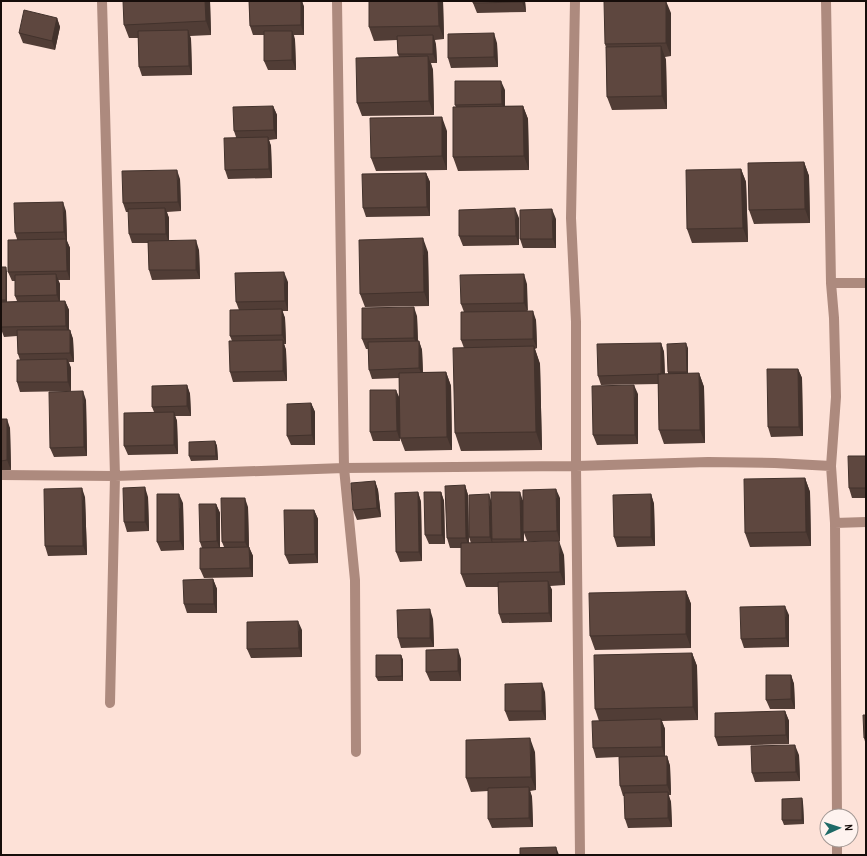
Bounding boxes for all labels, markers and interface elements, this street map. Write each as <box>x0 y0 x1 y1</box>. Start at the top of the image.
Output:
north arrow <box>819 808 859 848</box>
text: N <box>842 824 856 831</box>

